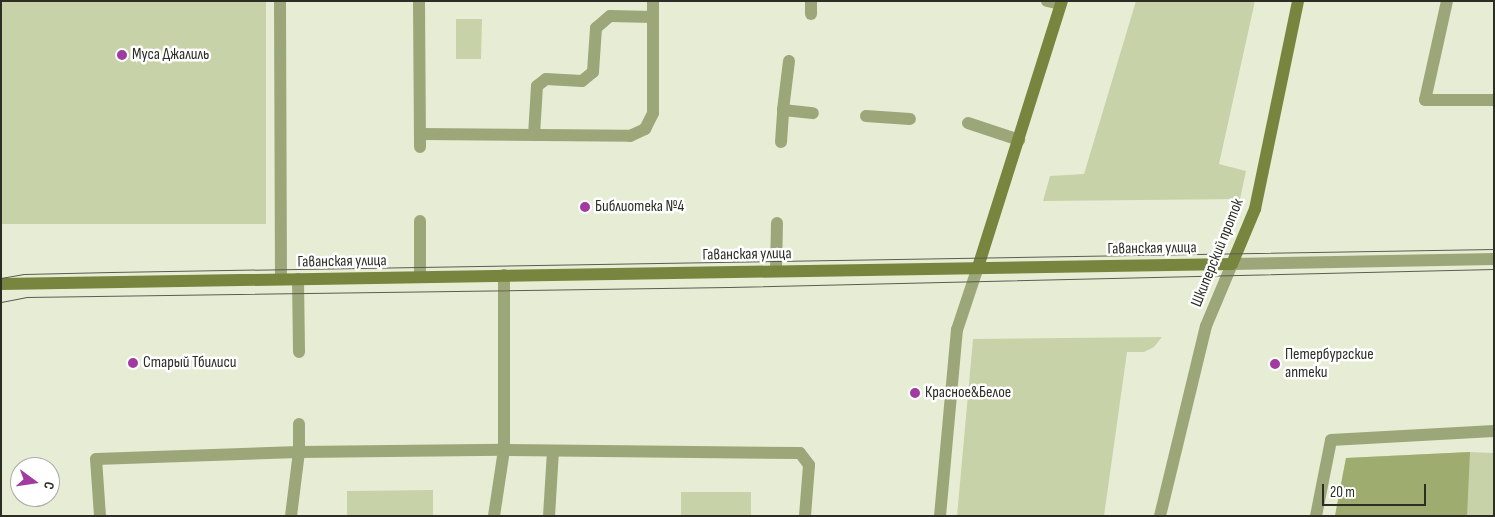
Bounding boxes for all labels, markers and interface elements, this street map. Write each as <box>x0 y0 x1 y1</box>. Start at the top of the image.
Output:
place label: Муса Джалиль <box>132 45 209 65</box>
marker: Муса Джалиль <box>116 49 128 61</box>
street label: Шкиперский проток <box>1188 196 1248 310</box>
place label: Библиотека №4 <box>595 197 684 217</box>
marker: Библиотека №4 <box>579 201 591 213</box>
street label: Гаванская улица <box>1107 239 1197 259</box>
street label: Гаванская улица <box>702 245 792 265</box>
street label: Гаванская улица <box>297 252 387 272</box>
place label: Петербургские аптеки <box>1285 345 1374 383</box>
place label: Старый Тбилиси <box>143 353 237 373</box>
marker: Старый Тбилиси <box>127 357 139 369</box>
marker: Петербургские аптеки <box>1269 358 1281 370</box>
place label: Красное&Белое <box>925 383 1011 403</box>
marker: Красное&Белое <box>909 387 921 399</box>
north arrow <box>10 457 60 507</box>
scale bar <box>1325 474 1429 506</box>
text: С <box>40 480 58 491</box>
text: 20 m <box>1330 483 1355 502</box>

